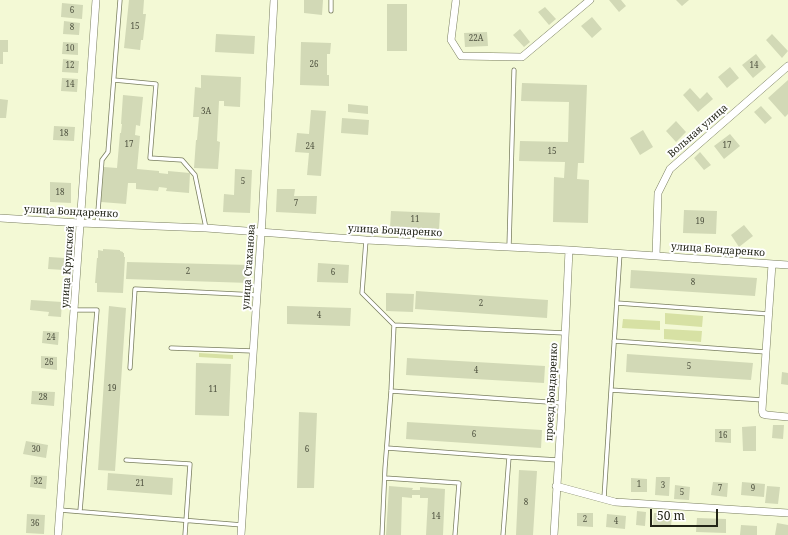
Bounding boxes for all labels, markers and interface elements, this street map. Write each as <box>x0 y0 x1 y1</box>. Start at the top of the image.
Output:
house number: 6 <box>70 6 74 16</box>
house number: 15 <box>131 22 139 32</box>
house number: 8 <box>70 23 74 33</box>
house number: 22А <box>469 34 483 44</box>
house number: 10 <box>66 44 74 54</box>
house number: 26 <box>310 60 318 70</box>
house number: 12 <box>66 61 74 71</box>
house number: 14 <box>750 61 758 71</box>
house number: 14 <box>66 80 74 90</box>
street label: Вольная улица <box>666 102 730 160</box>
house number: 3А <box>201 107 211 117</box>
house number: 18 <box>60 129 68 139</box>
house number: 17 <box>125 140 133 150</box>
house number: 17 <box>723 141 731 151</box>
house number: 24 <box>306 142 314 152</box>
house number: 15 <box>548 147 556 157</box>
house number: 5 <box>241 177 245 187</box>
house number: 18 <box>56 188 64 198</box>
house number: 7 <box>294 199 298 209</box>
street label: улица Бондаренко <box>24 204 118 220</box>
house number: 11 <box>411 215 419 225</box>
house number: 19 <box>696 217 704 227</box>
street label: улица Бондаренко <box>348 223 442 239</box>
street label: улица Стаханова <box>240 224 258 310</box>
street label: улица Крупской <box>59 225 77 309</box>
street label: улица Бондаренко <box>671 241 765 259</box>
house number: 2 <box>186 267 190 277</box>
house number: 6 <box>331 268 335 278</box>
house number: 8 <box>691 278 695 288</box>
house number: 2 <box>479 299 483 309</box>
house number: 4 <box>317 311 321 321</box>
house number: 24 <box>47 333 55 343</box>
street label: проезд Бондаренко <box>543 343 561 441</box>
house number: 26 <box>45 358 53 368</box>
house number: 5 <box>687 362 691 372</box>
house number: 4 <box>474 366 478 376</box>
house number: 19 <box>108 384 116 394</box>
house number: 11 <box>209 385 217 395</box>
house number: 28 <box>39 393 47 403</box>
house number: 6 <box>472 430 476 440</box>
house number: 16 <box>719 431 727 441</box>
house number: 30 <box>32 445 40 455</box>
house number: 6 <box>305 445 309 455</box>
house number: 32 <box>34 477 42 487</box>
house number: 21 <box>136 479 144 489</box>
house number: 1 <box>637 480 641 490</box>
house number: 3 <box>661 481 665 491</box>
house number: 7 <box>718 484 722 494</box>
house number: 9 <box>751 484 755 494</box>
house number: 5 <box>680 488 684 498</box>
house number: 8 <box>524 498 528 508</box>
scale bar <box>652 501 720 527</box>
text: 50 m <box>657 507 685 524</box>
house number: 14 <box>432 512 440 522</box>
house number: 2 <box>583 515 587 525</box>
house number: 4 <box>614 517 618 527</box>
house number: 36 <box>31 519 39 529</box>

